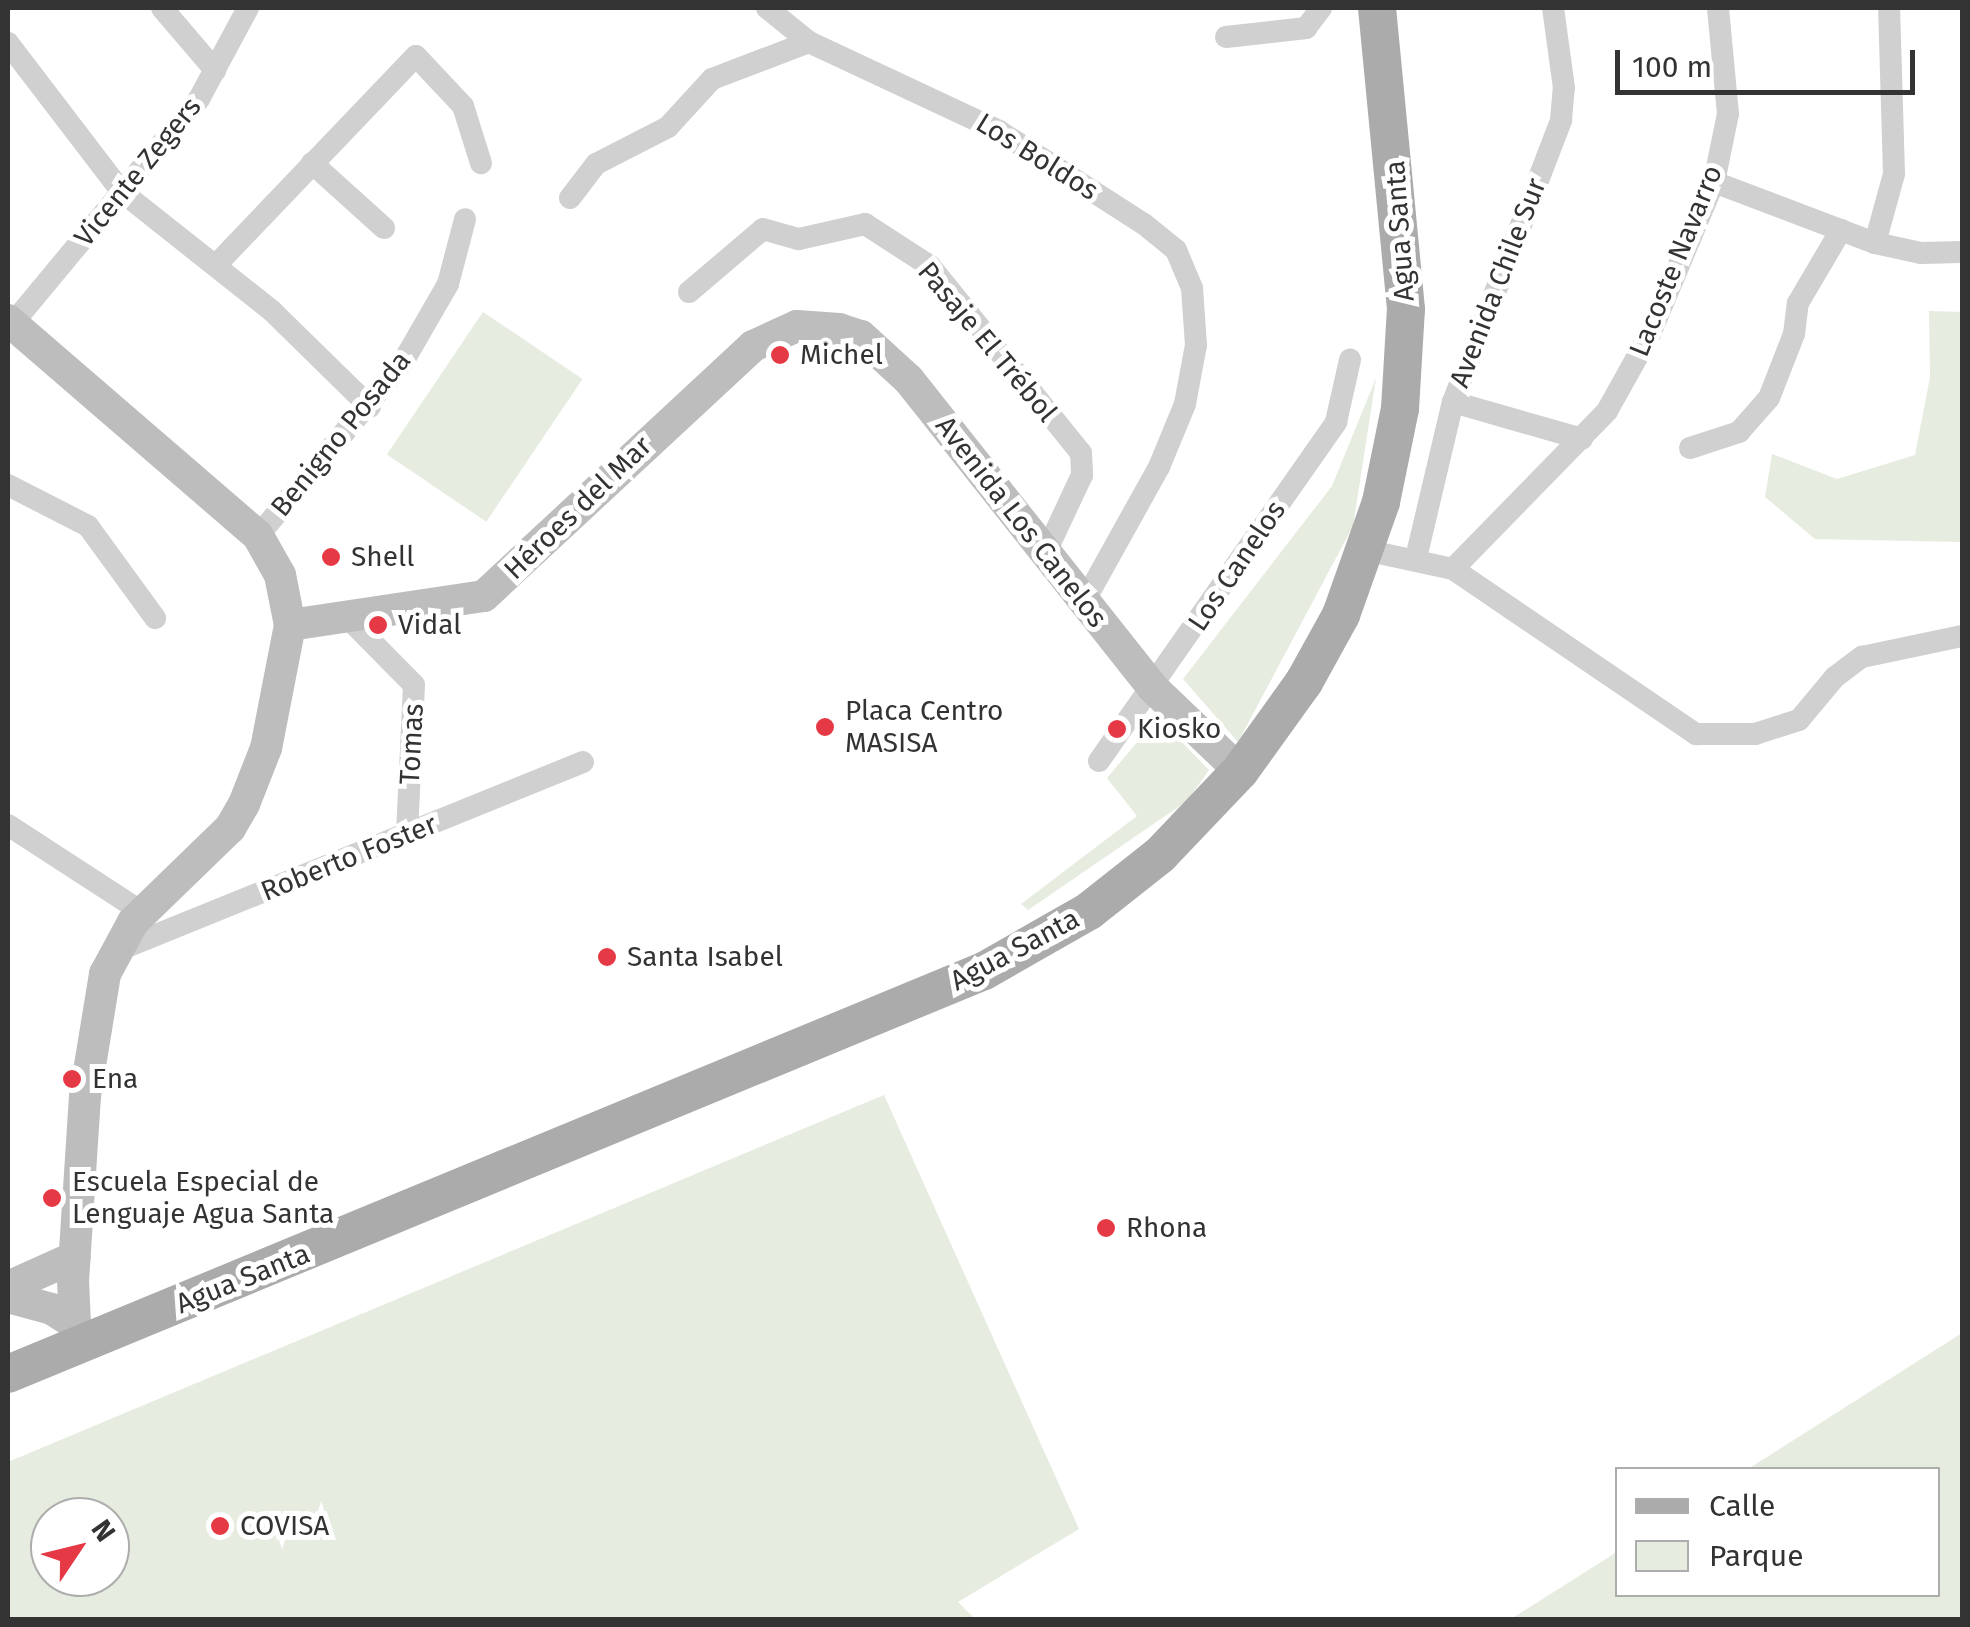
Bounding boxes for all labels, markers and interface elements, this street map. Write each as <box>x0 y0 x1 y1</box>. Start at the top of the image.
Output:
scale bar <box>1620 30 1920 92</box>
text: 100 m <box>1632 49 1712 85</box>
street label: Vicente Zegers <box>68 91 208 253</box>
street label: Los Boldos <box>970 106 1104 208</box>
street label: Agua Santa <box>1378 159 1422 303</box>
street label: Lacoste Navarro <box>1622 161 1730 361</box>
street label: Avenida Chile Sur <box>1443 174 1553 392</box>
street label: Pasaje El Trébol <box>910 255 1064 429</box>
place label: Michel <box>800 338 883 372</box>
marker: Michel <box>769 344 791 366</box>
street label: Benigno Posada <box>264 345 418 523</box>
street label: Avenida Los Canelos <box>928 410 1114 634</box>
street label: Héroes del Mar <box>497 429 659 587</box>
street label: Los Canelos <box>1181 494 1293 638</box>
place label: Shell <box>351 540 414 574</box>
marker: Shell <box>320 546 342 568</box>
place label: Vidal <box>398 608 461 642</box>
marker: Vidal <box>367 614 389 636</box>
place label: Placa Centro MASISA <box>845 694 1003 760</box>
street label: Tomas <box>393 703 431 785</box>
place label: Kiosko <box>1137 712 1221 746</box>
marker: Placa Centro MASISA <box>814 716 836 738</box>
marker: Kiosko <box>1106 718 1128 740</box>
street label: Roberto Foster <box>256 807 442 909</box>
street label: Agua Santa <box>945 902 1085 998</box>
place label: Santa Isabel <box>627 940 783 974</box>
marker: Santa Isabel <box>596 946 618 968</box>
place label: Ena <box>92 1062 138 1096</box>
marker: Ena <box>61 1068 83 1090</box>
place label: Escuela Especial de Lenguaje Agua Santa <box>72 1165 334 1231</box>
marker: Escuela Especial de Lenguaje Agua Santa <box>41 1187 63 1209</box>
place label: Rhona <box>1126 1211 1207 1245</box>
marker: Rhona <box>1095 1217 1117 1239</box>
street label: Agua Santa <box>171 1237 315 1321</box>
legend <box>1615 1467 1940 1597</box>
text: Calle <box>1709 1488 1775 1524</box>
north arrow <box>30 1497 130 1597</box>
place label: COVISA <box>240 1509 329 1543</box>
text: N <box>84 1514 122 1548</box>
marker: COVISA <box>209 1515 231 1537</box>
text: Parque <box>1709 1538 1804 1574</box>

